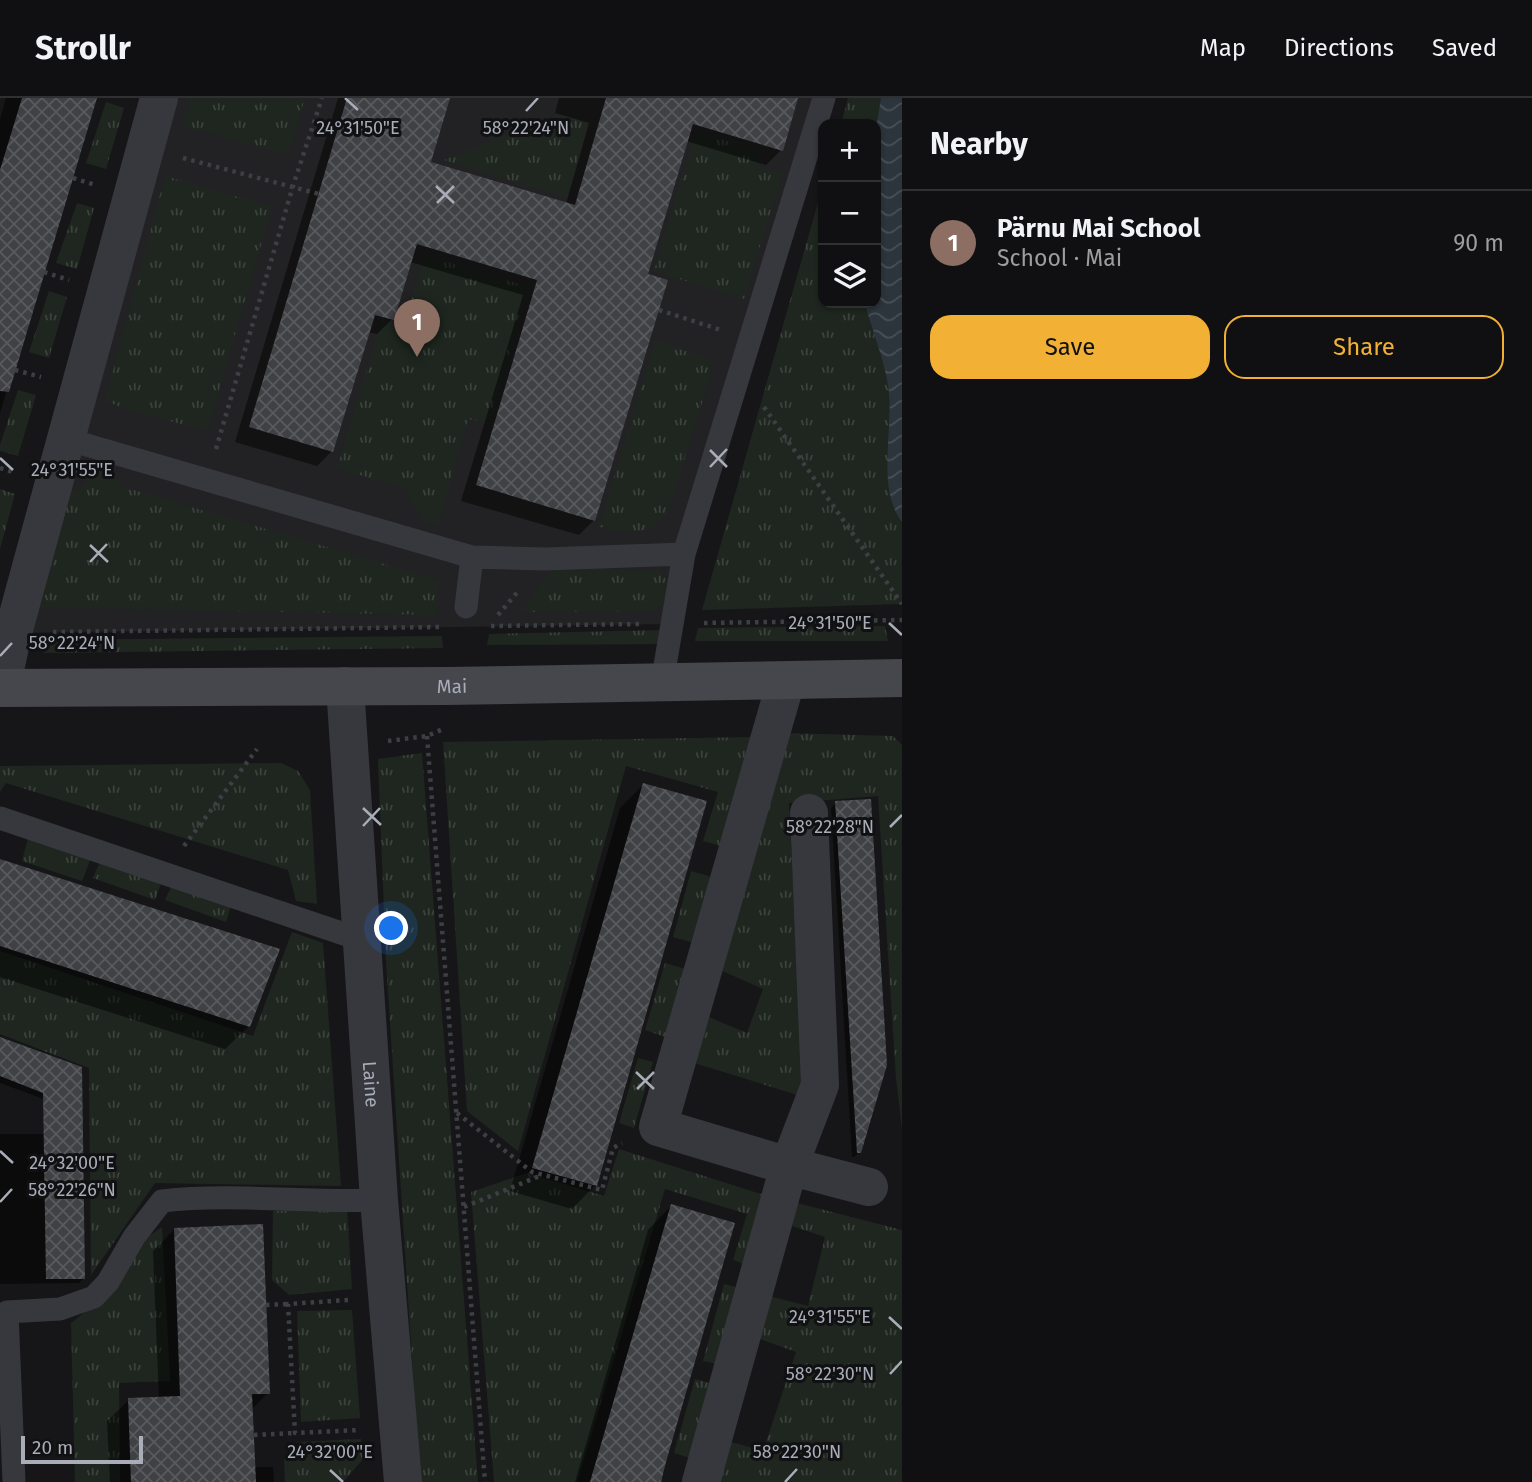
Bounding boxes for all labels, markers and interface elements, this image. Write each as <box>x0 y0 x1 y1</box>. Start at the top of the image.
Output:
text: Strollr <box>35 28 131 68</box>
text: Map <box>1200 34 1246 62</box>
text: Directions <box>1284 34 1394 62</box>
text: Saved <box>1432 34 1497 62</box>
text: 24°31'50"E <box>316 117 400 139</box>
text: 58°22'24"N <box>483 117 569 139</box>
map controls <box>818 119 881 308</box>
button: + <box>818 119 881 182</box>
text: Nearby <box>930 126 1028 162</box>
button: − <box>818 182 881 245</box>
text: Pärnu Mai School <box>997 213 1201 244</box>
text: 1 <box>948 229 958 257</box>
text: 90 m <box>1453 229 1504 257</box>
text: School · Mai <box>997 244 1122 272</box>
button: layers <box>818 245 881 308</box>
pin: 1 <box>394 299 440 357</box>
button: Save <box>930 315 1210 379</box>
button: Share <box>1224 315 1504 379</box>
text: 24°31'55"E <box>31 459 113 481</box>
text: 24°31'50"E <box>788 612 872 634</box>
text: 58°22'24"N <box>29 632 115 654</box>
street label: Mai <box>437 675 467 698</box>
text: 58°22'28"N <box>786 816 874 838</box>
your location <box>374 911 408 945</box>
street label: Laine <box>358 1060 384 1108</box>
text: 24°32'00"E <box>29 1152 115 1174</box>
text: 58°22'26"N <box>28 1179 116 1201</box>
text: 24°31'55"E <box>789 1306 871 1328</box>
text: 58°22'30"N <box>786 1363 874 1385</box>
scale bar <box>21 1433 144 1465</box>
text: 20 m <box>32 1436 73 1459</box>
text: 24°32'00"E <box>287 1441 373 1463</box>
text: 58°22'30"N <box>753 1441 841 1463</box>

